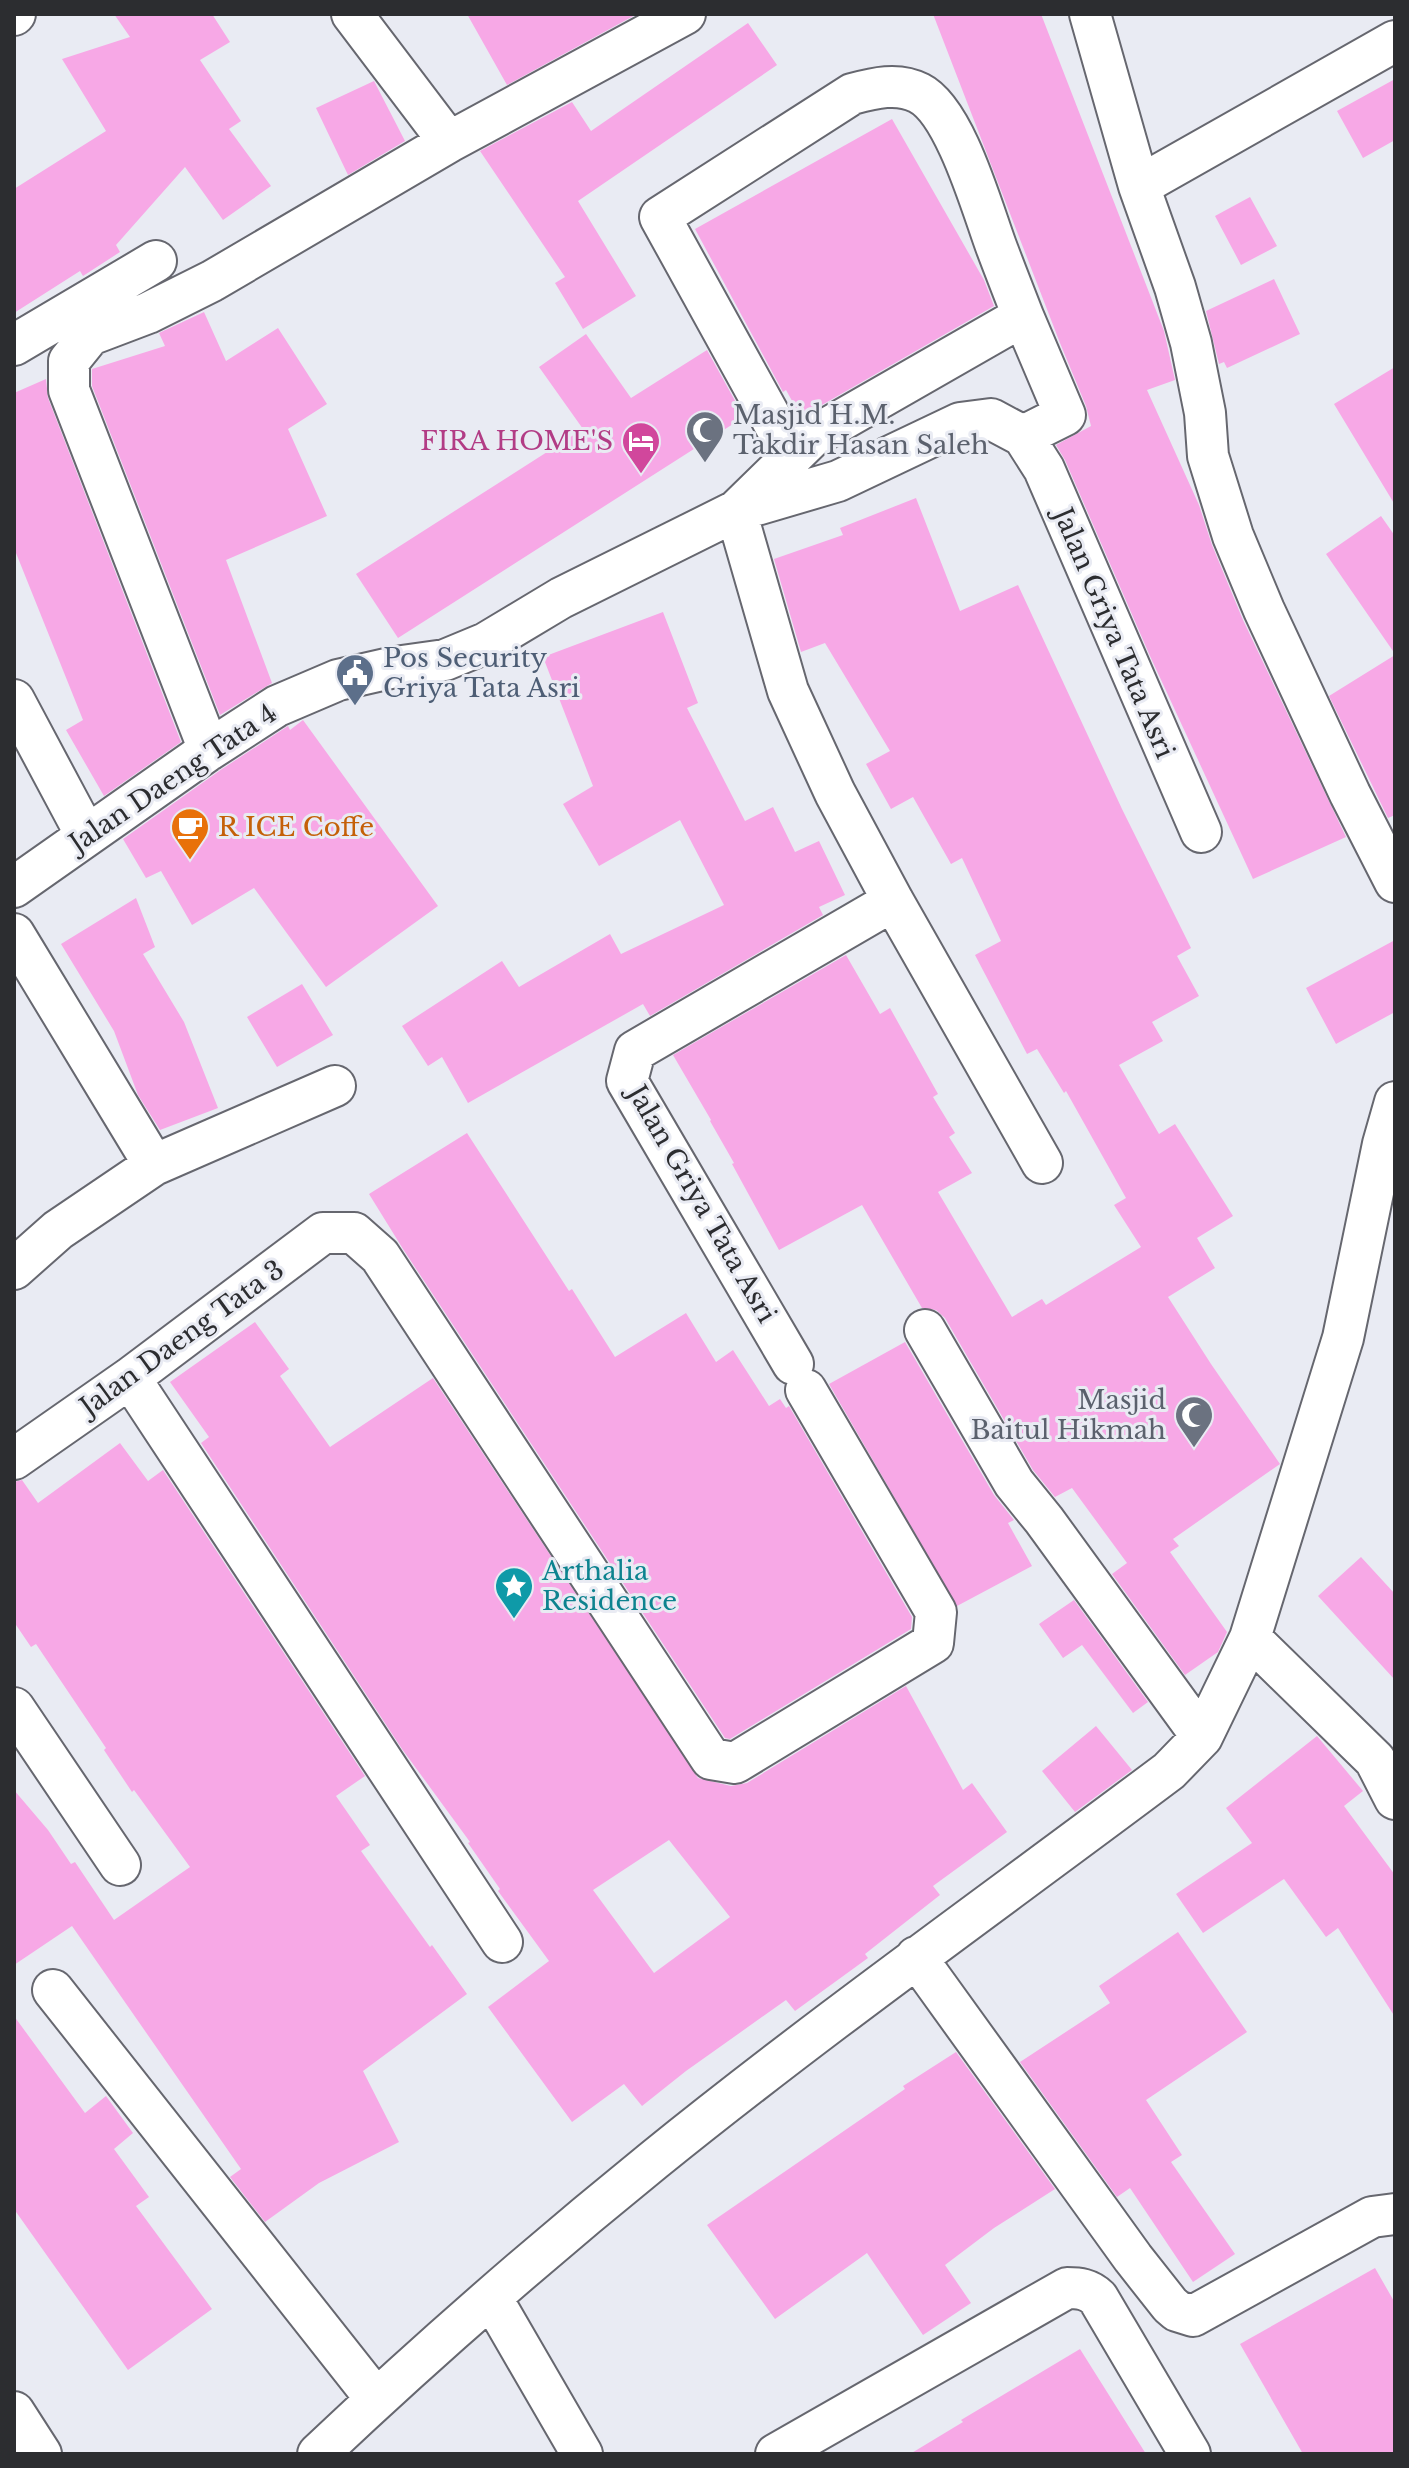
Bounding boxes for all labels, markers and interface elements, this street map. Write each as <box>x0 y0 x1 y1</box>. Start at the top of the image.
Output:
place label: Masjid H.M. Takdir Hasan Saleh <box>733 399 989 461</box>
mosque icon: Masjid H.M. Takdir Hasan Saleh <box>684 409 726 464</box>
hotel icon: FIRA HOME'S <box>620 420 662 475</box>
place label: FIRA HOME'S <box>420 425 613 457</box>
street label: Jalan Griya Tata Asri <box>1046 500 1181 763</box>
place label: Pos Security Griya Tata Asri <box>383 642 580 704</box>
public building icon: Pos Security Griya Tata Asri <box>334 652 376 707</box>
street label: Jalan Daeng Tata 4 <box>61 697 283 861</box>
cafe icon: R ICE Coffe <box>169 806 211 861</box>
place label: R ICE Coffe <box>218 811 374 843</box>
street label: Jalan Griya Tata Asri <box>619 1077 783 1329</box>
street label: Jalan Daeng Tata 3 <box>71 1253 290 1424</box>
place label: Masjid Baitul Hikmah <box>971 1384 1166 1446</box>
mosque icon: Masjid Baitul Hikmah <box>1173 1394 1215 1449</box>
place label: Arthalia Residence <box>541 1555 677 1617</box>
place icon: Arthalia Residence <box>493 1565 535 1620</box>

